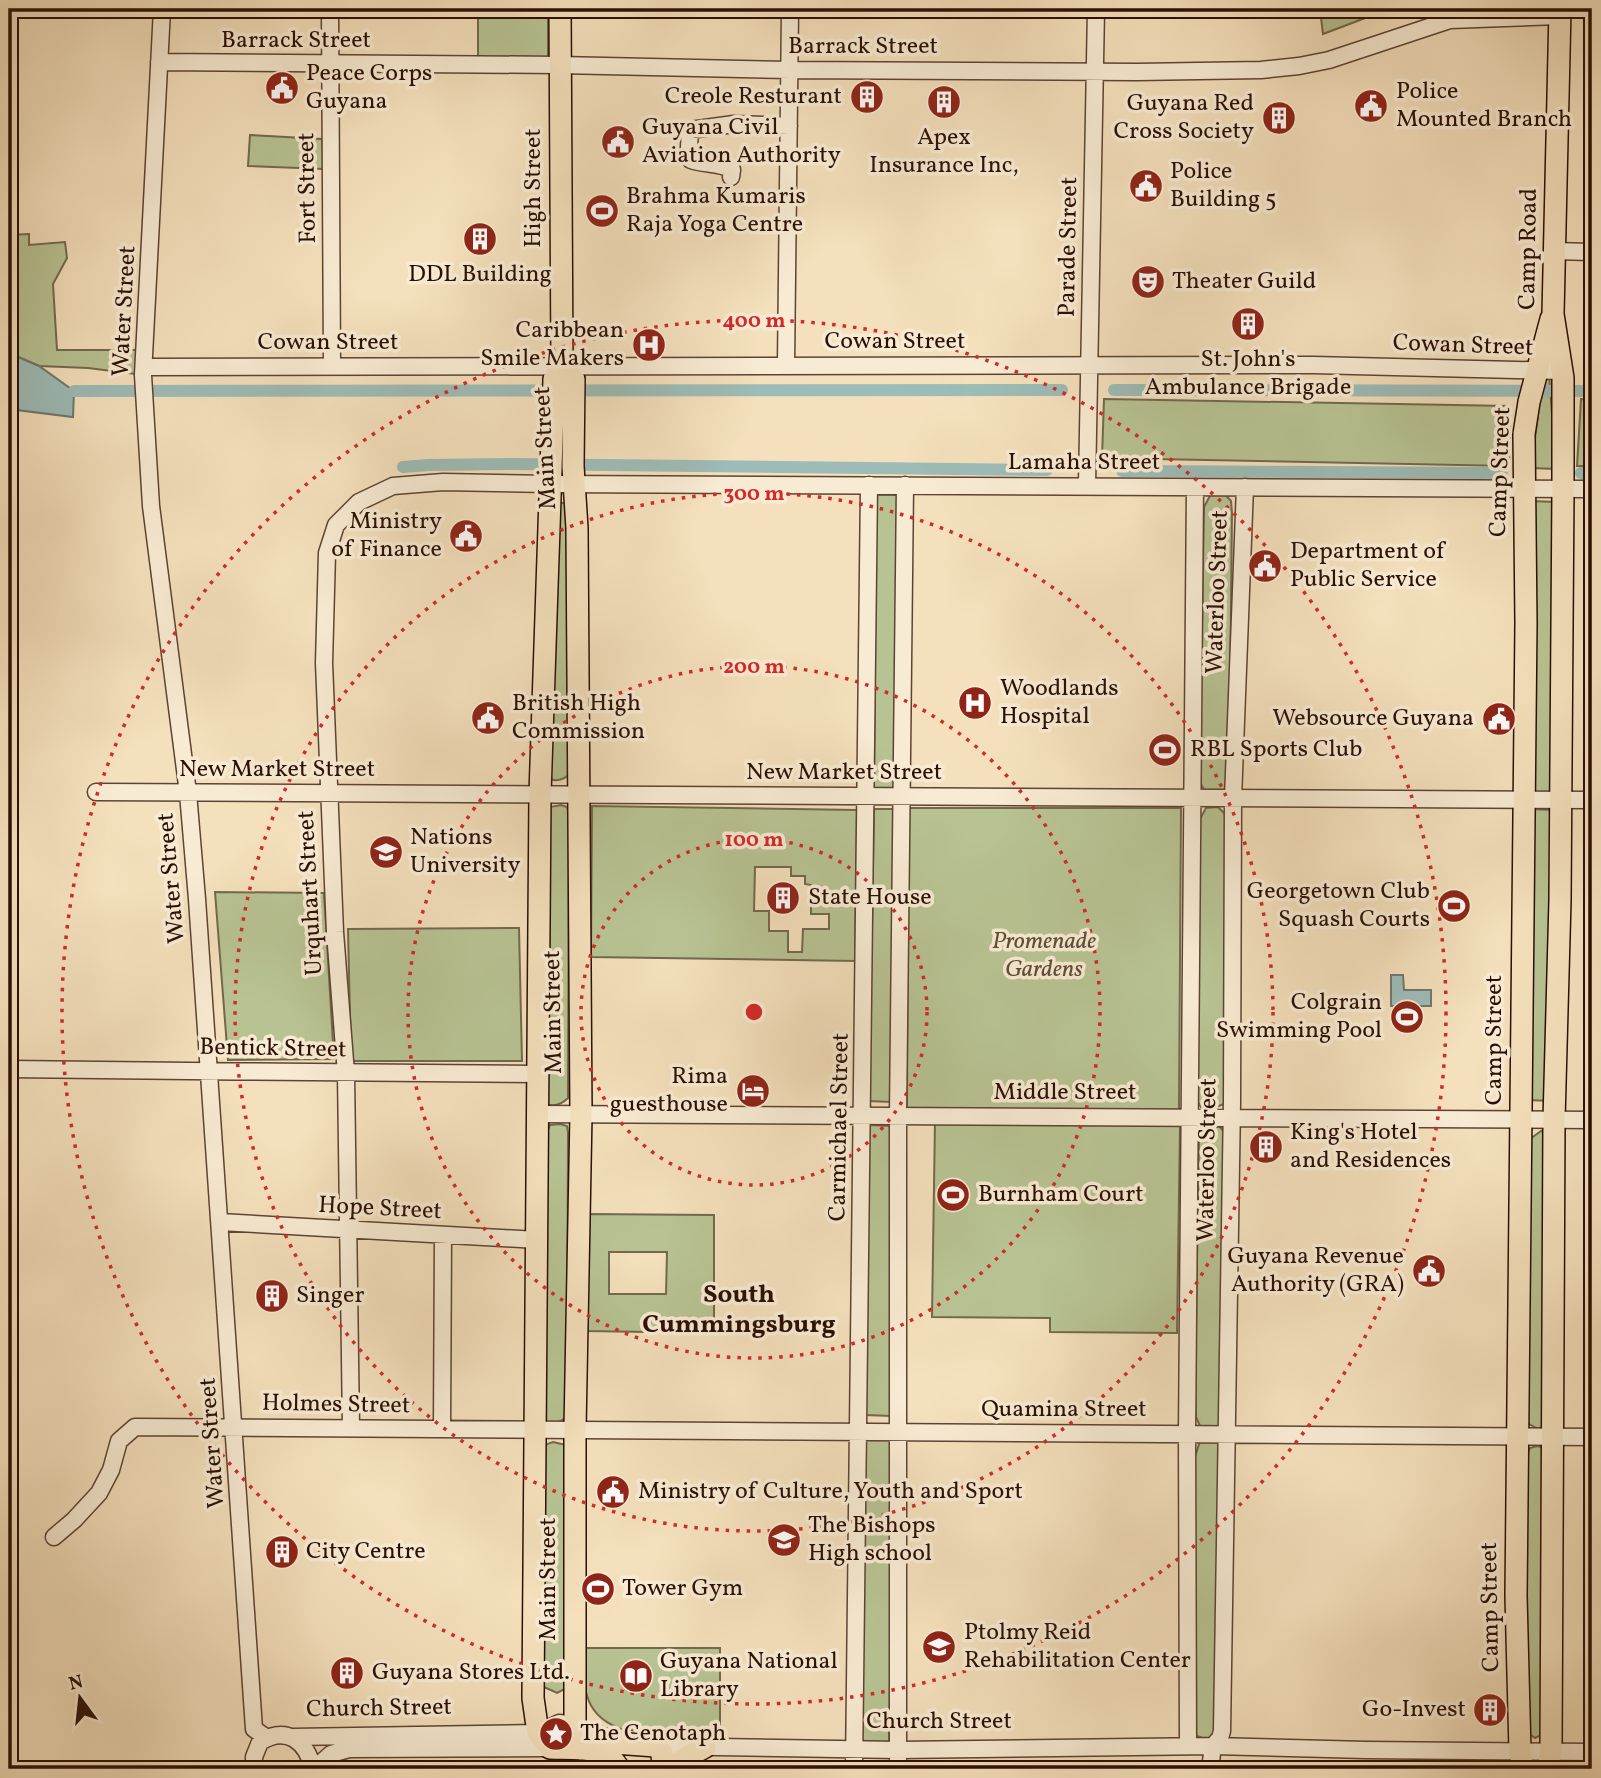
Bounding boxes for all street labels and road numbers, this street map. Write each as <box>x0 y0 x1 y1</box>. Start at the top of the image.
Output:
street label: Barrack Street <box>221 24 371 58</box>
street label: Barrack Street <box>788 30 938 64</box>
street label: High Street <box>517 128 551 248</box>
street label: Fort Street <box>290 132 326 244</box>
street label: Parade Street <box>1051 176 1087 318</box>
street label: Camp Road <box>1511 188 1547 310</box>
street label: Water Street <box>105 245 145 377</box>
street label: Cowan Street <box>825 325 965 359</box>
street label: Cowan Street <box>258 326 398 360</box>
street label: Cowan Street <box>1392 327 1534 365</box>
street label: Main Street <box>526 385 566 511</box>
street label: Camp Street <box>1482 406 1520 538</box>
street label: Lamaha Street <box>1008 446 1160 480</box>
street label: Waterloo Street <box>1198 509 1238 675</box>
street label: New Market Street <box>179 753 375 787</box>
street label: New Market Street <box>746 756 942 790</box>
street label: Urquhart Street <box>290 810 332 976</box>
street label: Water Street <box>149 811 195 945</box>
street label: Main Street <box>536 950 572 1074</box>
street label: Camp Street <box>1478 975 1512 1105</box>
street label: Bentick Street <box>199 1031 347 1067</box>
street label: Carmichael Street <box>821 1032 859 1222</box>
street label: Middle Street <box>994 1076 1136 1110</box>
street label: Waterloo Street <box>1190 1078 1226 1242</box>
street label: Hope Street <box>317 1189 443 1229</box>
street label: Water Street <box>191 1376 235 1510</box>
street label: Holmes Street <box>262 1387 410 1423</box>
street label: Quamina Street <box>981 1393 1147 1427</box>
street label: Main Street <box>532 1517 566 1641</box>
street label: Camp Street <box>1473 1542 1509 1672</box>
street label: Church Street <box>306 1691 452 1727</box>
street label: Church Street <box>866 1705 1012 1739</box>

